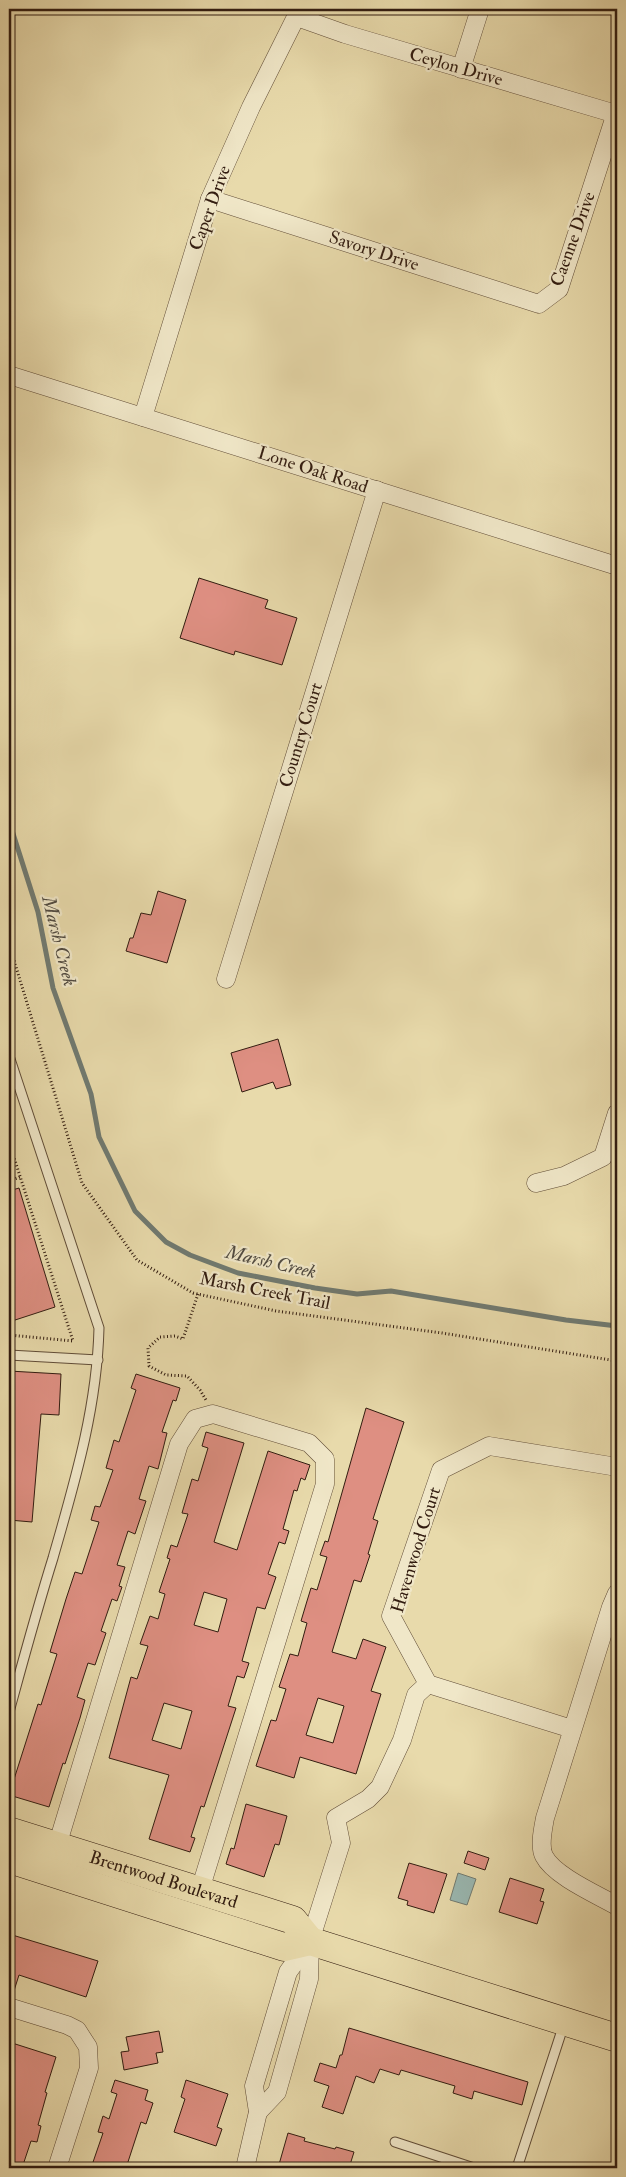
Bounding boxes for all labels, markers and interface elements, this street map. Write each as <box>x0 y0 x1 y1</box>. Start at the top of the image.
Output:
street label: Ceylon Drive <box>407 43 506 91</box>
street label: Caper Drive <box>184 162 236 254</box>
street label: Caenne Drive <box>545 188 601 290</box>
street label: Savory Drive <box>326 226 422 276</box>
street label: Lone Oak Road <box>255 441 371 499</box>
street label: Country Court <box>274 680 328 790</box>
water label: Marsh Creek <box>36 892 82 989</box>
water label: Marsh Creek <box>222 1240 319 1284</box>
street label: Marsh Creek Trail <box>198 1267 333 1315</box>
street label: Havenwood Court <box>386 1484 446 1616</box>
street label: Brentwood Boulevard <box>86 1845 241 1914</box>

